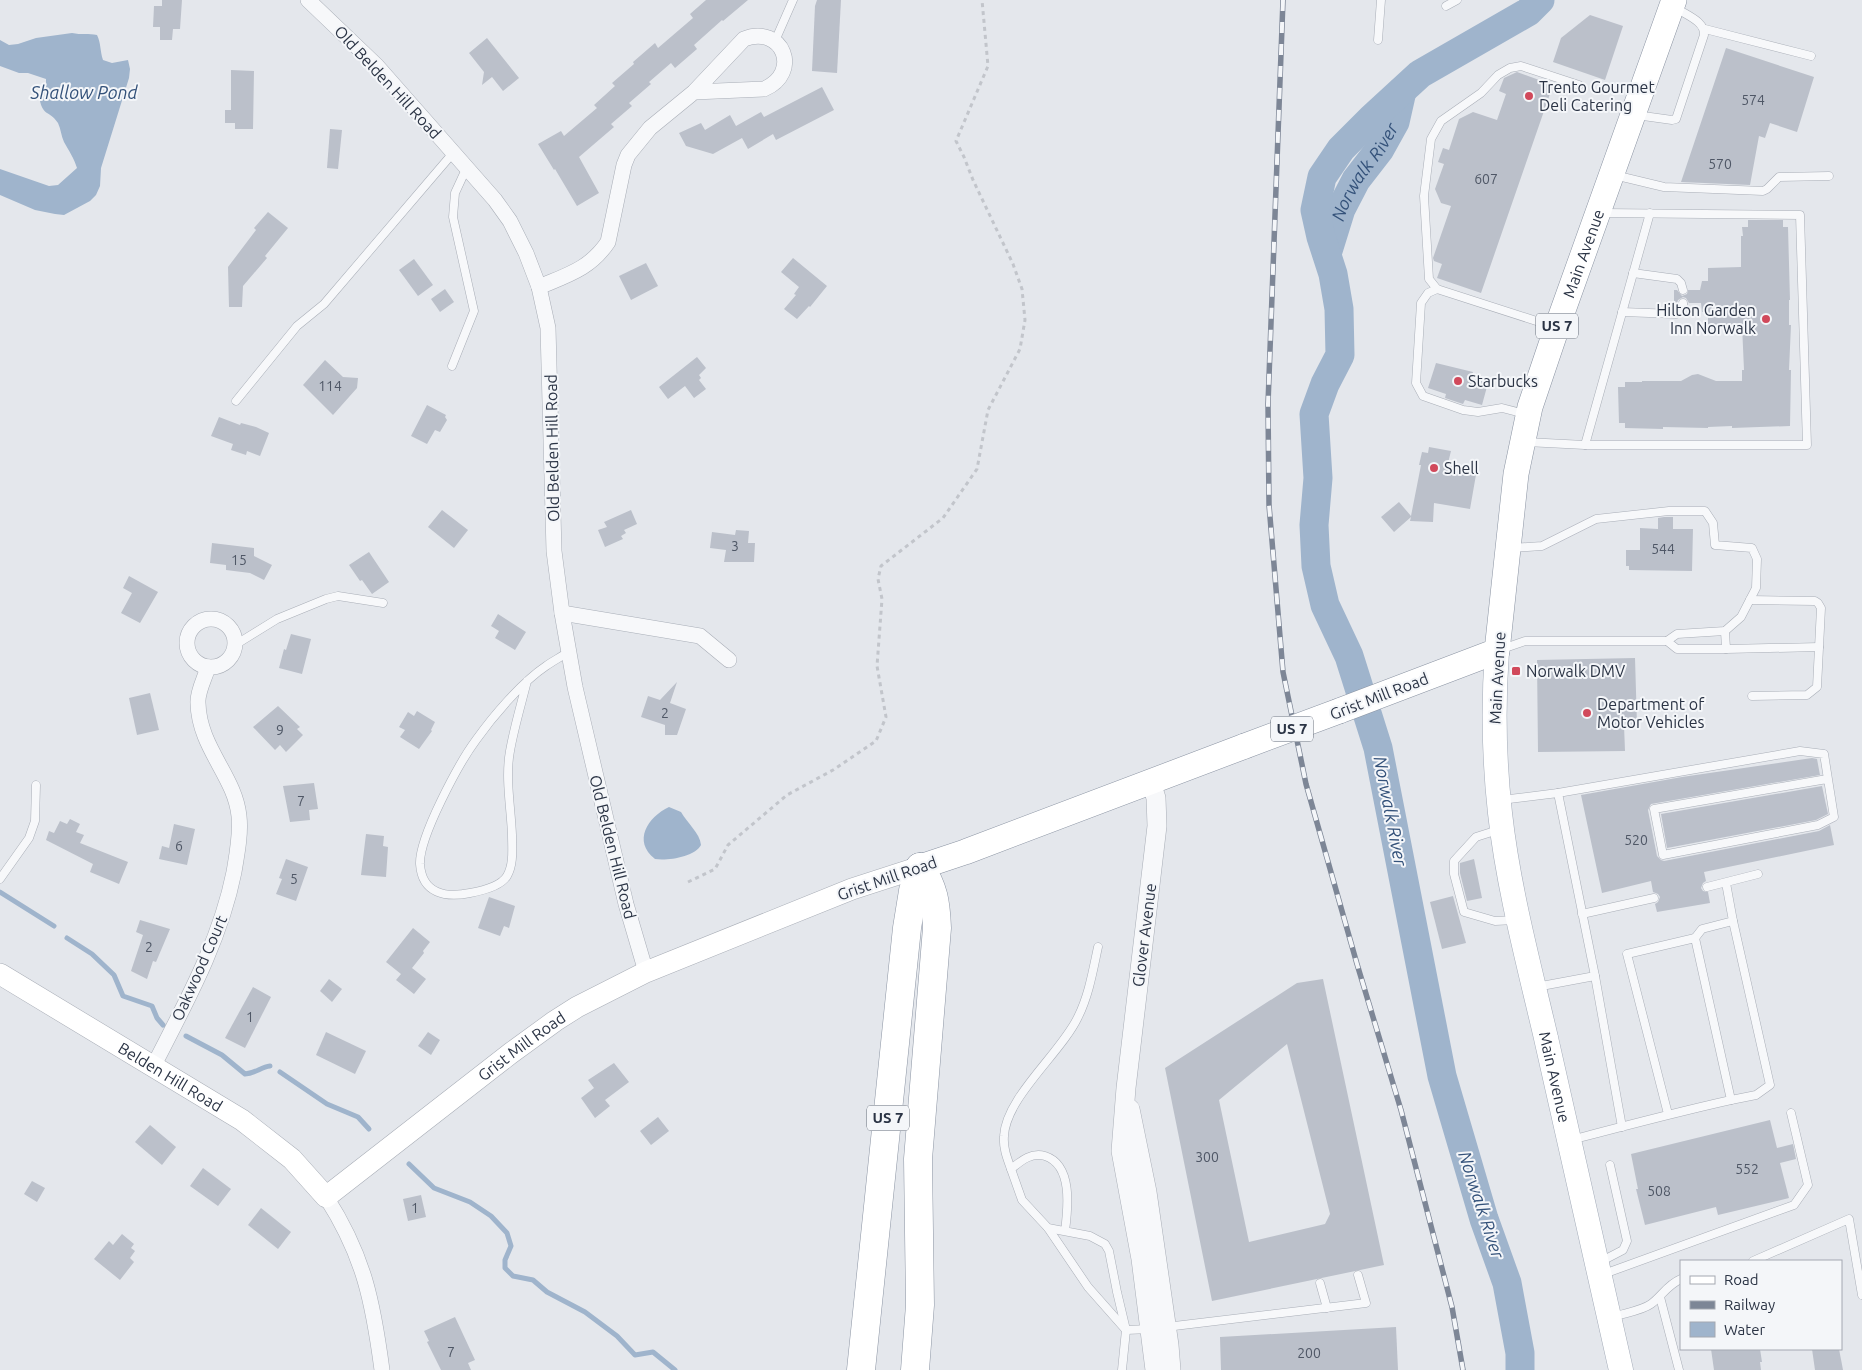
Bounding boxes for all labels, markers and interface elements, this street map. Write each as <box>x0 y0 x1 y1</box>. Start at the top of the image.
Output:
street label: Old Belden Hill Road <box>331 22 445 142</box>
place label: Trento Gourmet Deli Catering <box>1539 78 1655 114</box>
water label: Shallow Pond <box>29 82 138 102</box>
marker: Trento Gourmet Deli Catering <box>1523 90 1535 102</box>
house number: 574 <box>1741 92 1765 108</box>
water label: Norwalk River <box>1327 118 1402 223</box>
house number: 570 <box>1708 156 1732 172</box>
house number: 607 <box>1474 171 1498 187</box>
street label: Main Avenue <box>1559 207 1607 300</box>
place label: Hilton Garden Inn Norwalk <box>1656 301 1756 337</box>
marker: Hilton Garden Inn Norwalk <box>1760 313 1772 325</box>
road number: US 7 <box>1536 314 1578 338</box>
place label: Starbucks <box>1468 372 1538 390</box>
street label: Old Belden Hill Road <box>542 374 562 522</box>
marker: Starbucks <box>1452 375 1464 387</box>
house number: 114 <box>318 378 342 394</box>
place label: Shell <box>1444 459 1479 477</box>
marker: Shell <box>1428 462 1440 474</box>
house number: 3 <box>731 538 739 554</box>
house number: 544 <box>1651 541 1675 557</box>
house number: 15 <box>231 552 247 568</box>
street label: Main Avenue <box>1486 631 1508 725</box>
place label: Norwalk DMV <box>1526 662 1625 680</box>
marker: Norwalk DMV <box>1510 665 1522 677</box>
street label: Grist Mill Road <box>1327 669 1431 723</box>
place label: Department of Motor Vehicles <box>1597 695 1705 731</box>
house number: 2 <box>661 705 669 721</box>
marker: Department of Motor Vehicles <box>1581 707 1593 719</box>
road number: US 7 <box>1271 716 1313 742</box>
house number: 9 <box>276 722 284 738</box>
water label: Norwalk River <box>1371 754 1412 869</box>
street label: Old Belden Hill Road <box>586 773 640 921</box>
house number: 7 <box>297 793 305 809</box>
house number: 520 <box>1624 832 1648 848</box>
house number: 6 <box>175 838 183 854</box>
street label: Grist Mill Road <box>835 853 939 903</box>
house number: 5 <box>290 871 298 887</box>
street label: Glover Avenue <box>1129 882 1159 988</box>
street label: Oakwood Court <box>168 912 231 1024</box>
house number: 2 <box>145 939 153 955</box>
street label: Grist Mill Road <box>474 1008 568 1084</box>
house number: 1 <box>246 1009 254 1025</box>
street label: Main Avenue <box>1536 1030 1574 1124</box>
street label: Belden Hill Road <box>115 1039 226 1115</box>
road number: US 7 <box>867 1106 909 1130</box>
house number: 300 <box>1195 1149 1219 1165</box>
water label: Norwalk River <box>1455 1149 1509 1262</box>
house number: 552 <box>1735 1161 1759 1177</box>
house number: 508 <box>1647 1183 1671 1199</box>
house number: 1 <box>411 1200 419 1216</box>
legend <box>1680 1260 1842 1350</box>
text: Road <box>1724 1271 1759 1288</box>
text: Railway <box>1724 1296 1775 1313</box>
text: Water <box>1724 1321 1765 1338</box>
house number: 7 <box>447 1344 455 1360</box>
house number: 200 <box>1297 1345 1321 1361</box>

